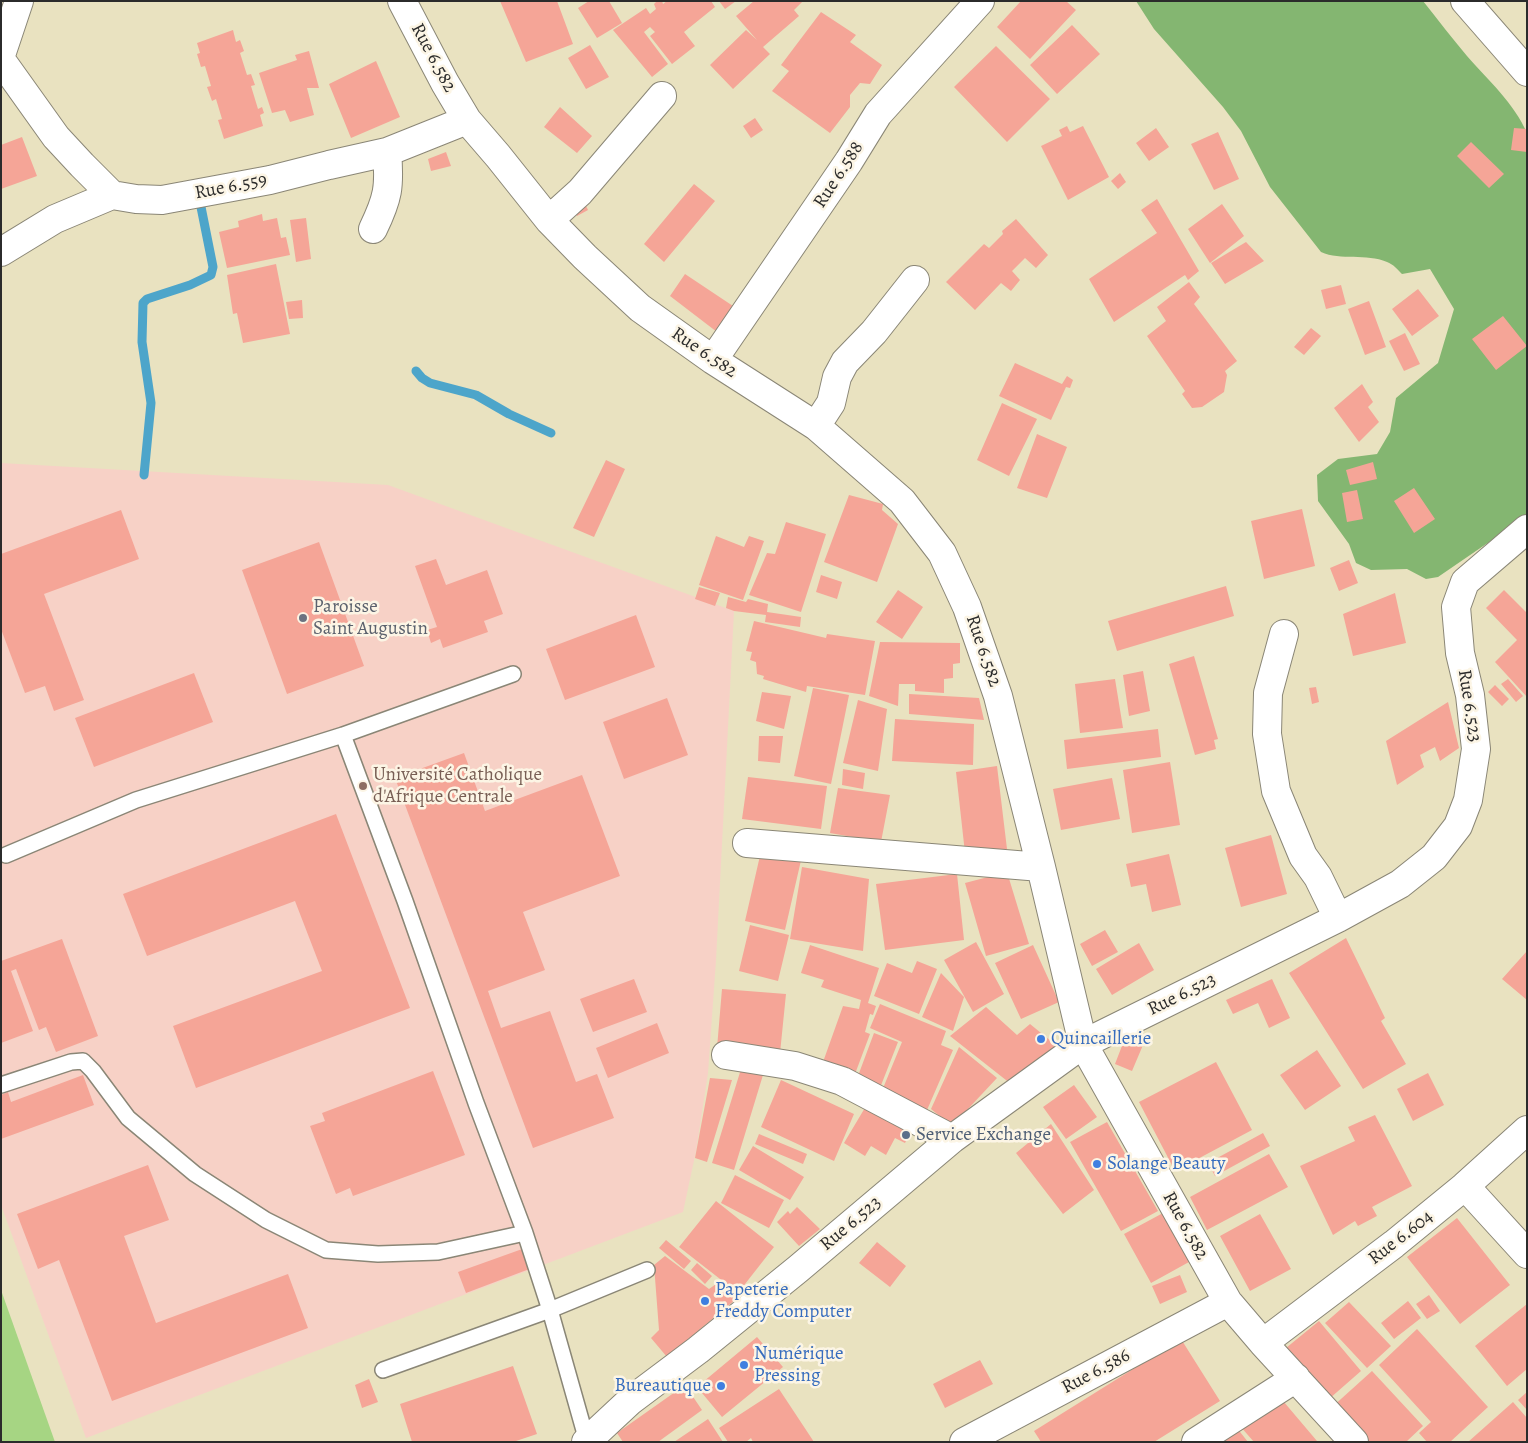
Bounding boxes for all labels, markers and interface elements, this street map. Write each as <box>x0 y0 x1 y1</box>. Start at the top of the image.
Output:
street label: Rue 6.582 <box>405 20 461 96</box>
street label: Rue 6.588 <box>809 137 869 213</box>
street label: Rue 6.559 <box>193 169 269 205</box>
street label: Rue 6.582 <box>667 323 741 383</box>
place label: Paroisse Saint Augustin <box>313 596 428 640</box>
marker: Paroisse Saint Augustin <box>297 612 309 624</box>
street label: Rue 6.582 <box>960 612 1006 690</box>
street label: Rue 6.523 <box>1452 668 1486 744</box>
place label: Université Catholique d'Afrique Centrale <box>373 764 542 808</box>
marker: Université Catholique d'Afrique Centrale <box>357 780 369 792</box>
street label: Rue 6.523 <box>1144 969 1220 1021</box>
place label: Quincaillerie <box>1051 1028 1151 1050</box>
marker: Quincaillerie <box>1035 1033 1047 1045</box>
place label: Service Exchange <box>916 1124 1051 1146</box>
marker: Service Exchange <box>900 1129 912 1141</box>
place label: Solange Beauty <box>1107 1153 1225 1175</box>
marker: Solange Beauty <box>1091 1158 1103 1170</box>
street label: Rue 6.582 <box>1157 1188 1213 1264</box>
street label: Rue 6.523 <box>816 1192 886 1256</box>
street label: Rue 6.604 <box>1364 1206 1438 1270</box>
place label: Papeterie Freddy Computer <box>715 1279 852 1323</box>
marker: Papeterie Freddy Computer <box>699 1295 711 1307</box>
place label: Numérique Pressing <box>754 1343 843 1387</box>
street label: Rue 6.586 <box>1058 1344 1134 1400</box>
marker: Numérique Pressing <box>738 1359 750 1371</box>
place label: Bureautique <box>614 1375 711 1397</box>
marker: Bureautique <box>715 1380 727 1392</box>

